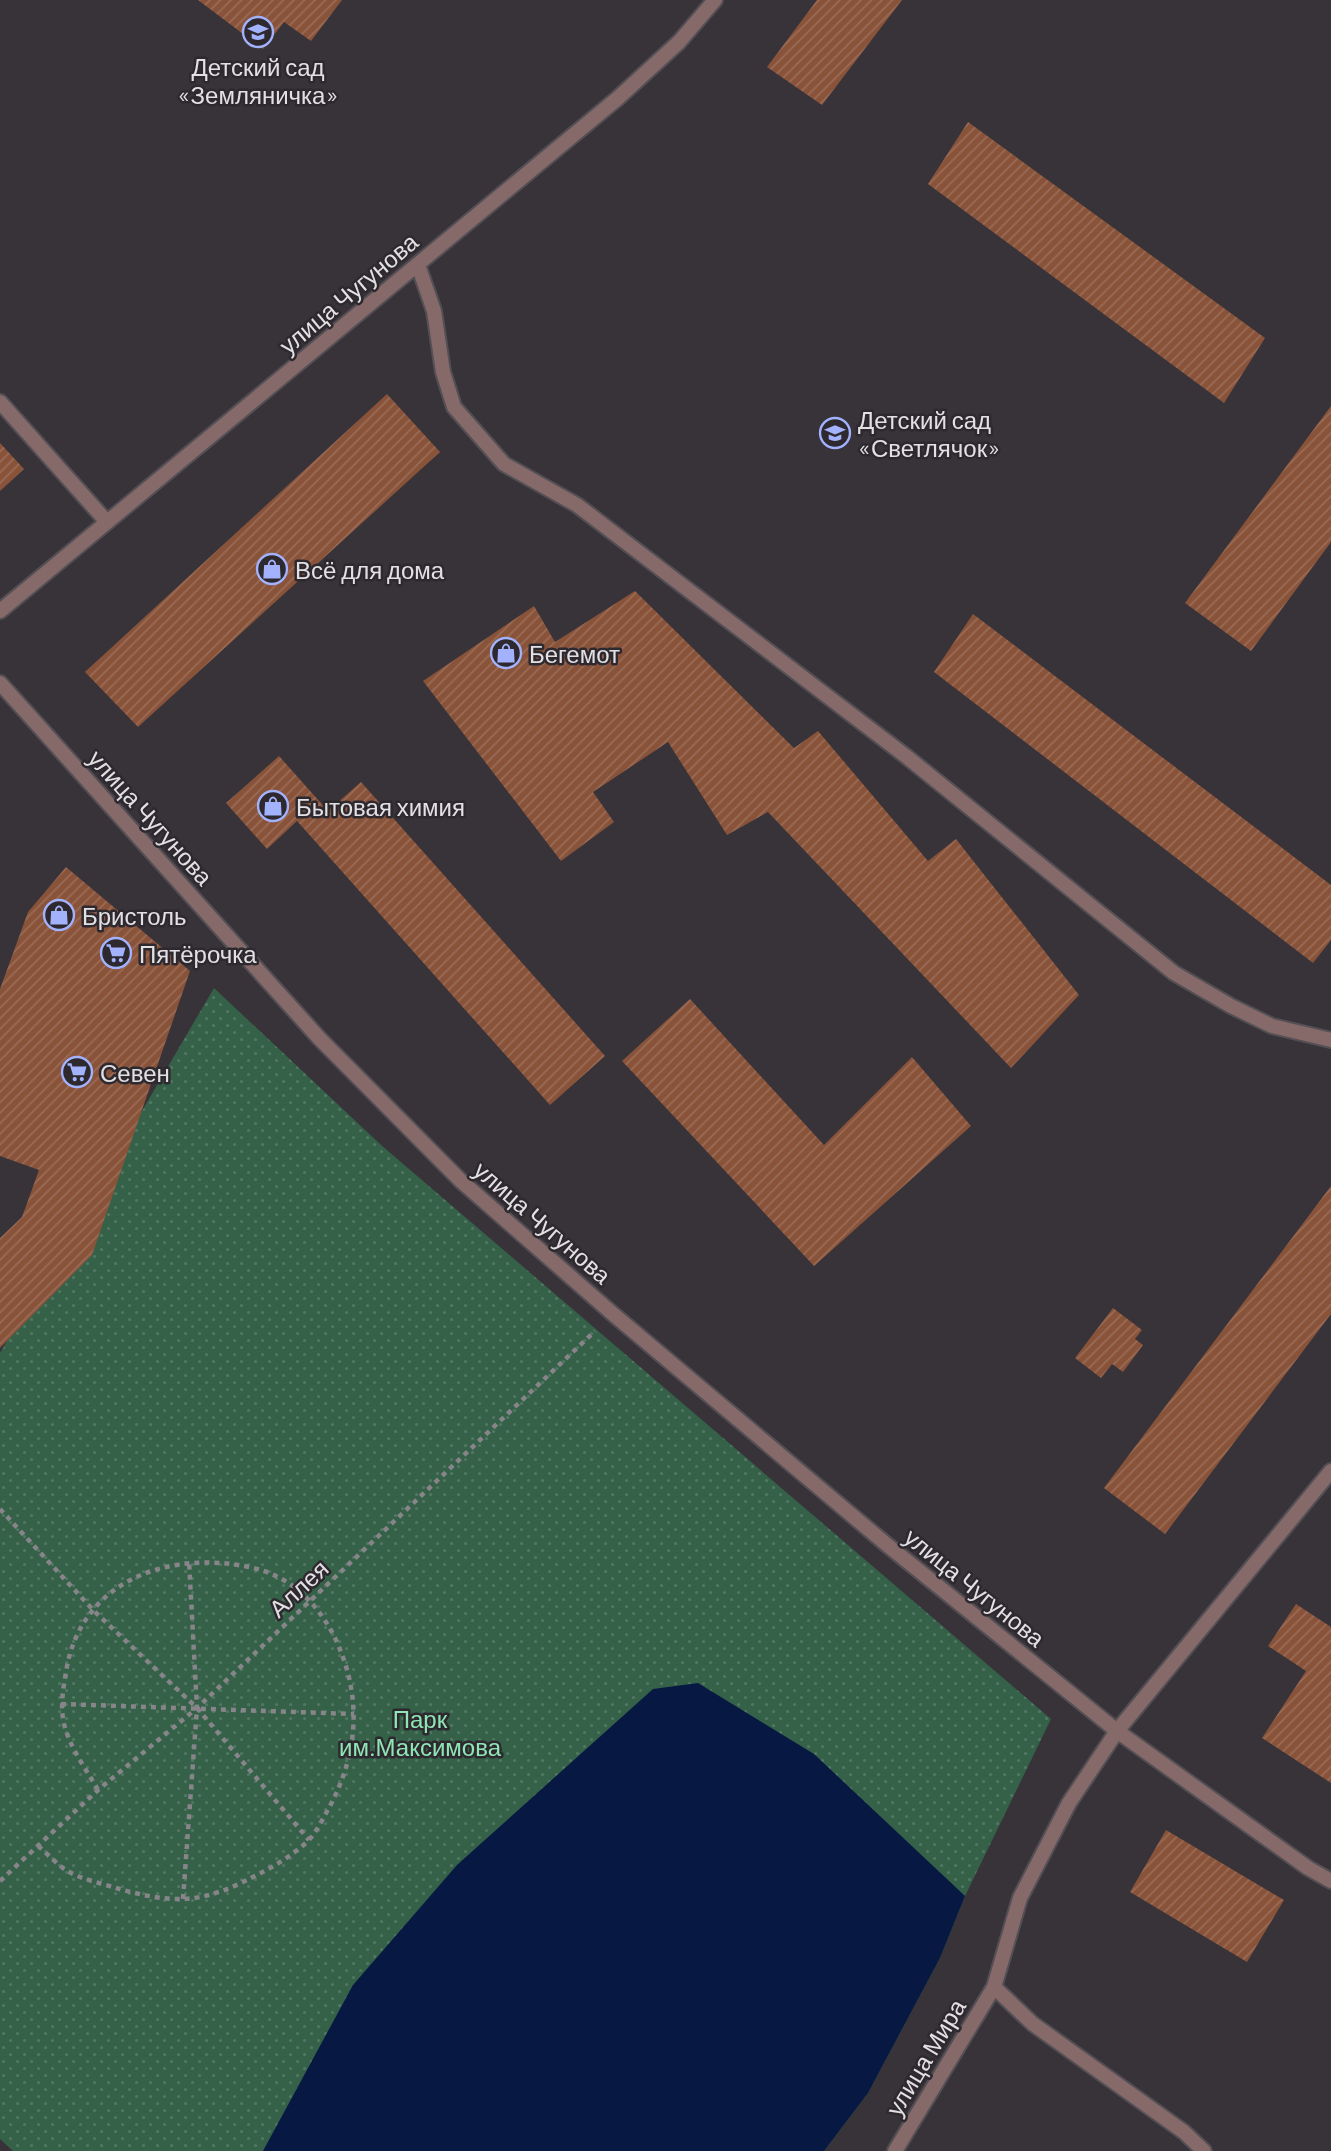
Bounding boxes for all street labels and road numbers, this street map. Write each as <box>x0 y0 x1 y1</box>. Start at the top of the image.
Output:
street label: улица Чугунова <box>273 226 424 359</box>
street label: улица Чугунова <box>83 743 220 891</box>
street label: улица Чугунова <box>469 1155 618 1290</box>
street label: улица Чугунова <box>899 1522 1051 1653</box>
street label: Аллея <box>262 1553 334 1623</box>
street label: улица Мира <box>879 1993 971 2121</box>

